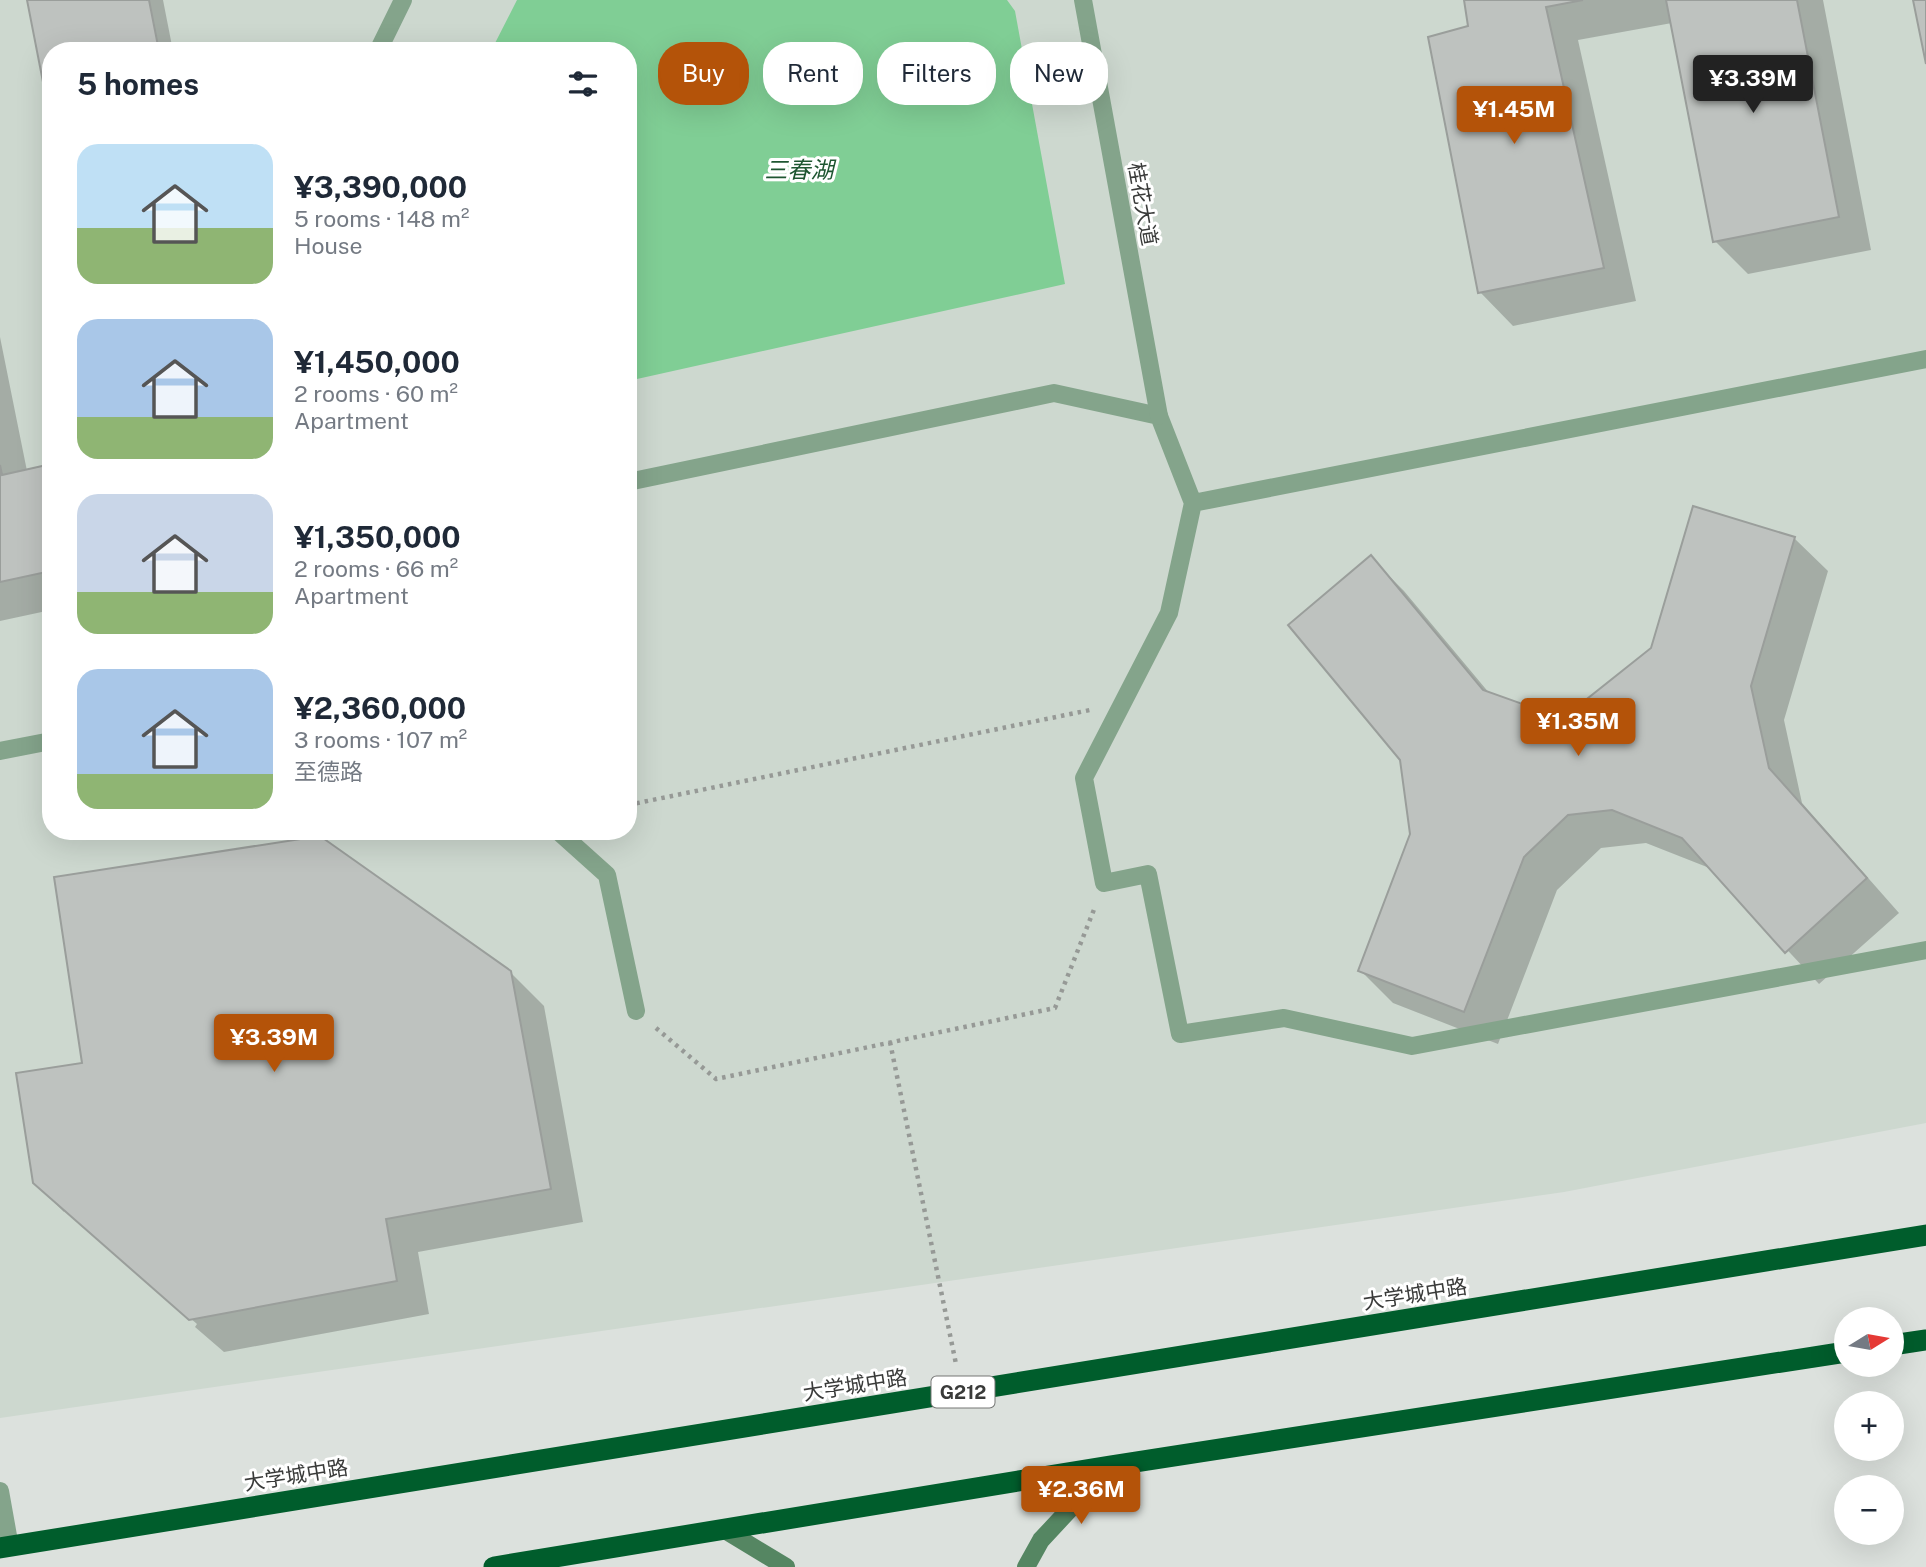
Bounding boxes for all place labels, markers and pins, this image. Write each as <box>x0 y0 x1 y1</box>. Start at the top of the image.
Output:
pin: ¥3.39M <box>1696 55 1810 115</box>
pin: ¥1.45M <box>1457 86 1571 146</box>
pin: ¥1.35M <box>1521 698 1635 758</box>
pin: ¥3.39M <box>217 1014 331 1074</box>
pin: ¥2.36M <box>1024 1466 1138 1526</box>

